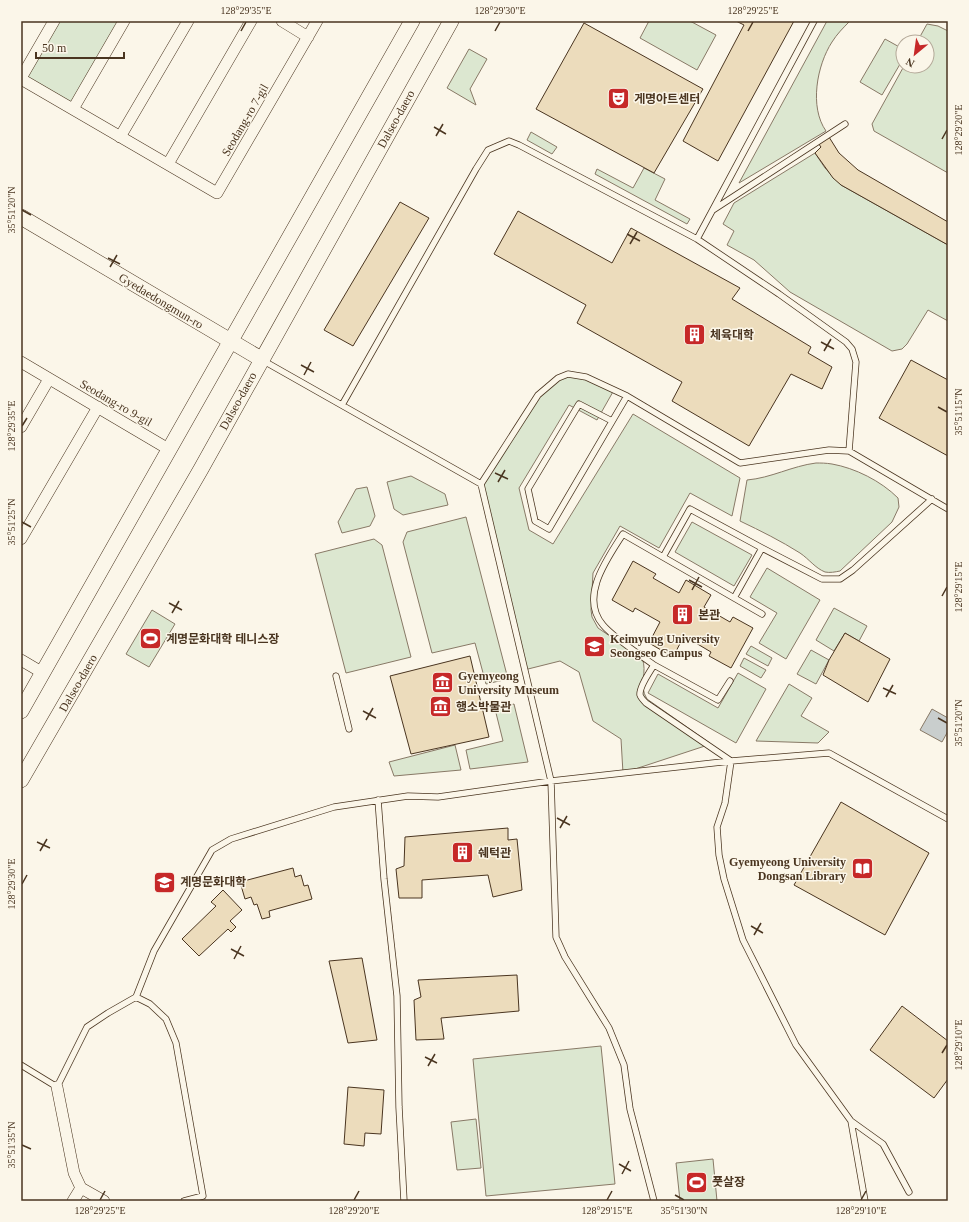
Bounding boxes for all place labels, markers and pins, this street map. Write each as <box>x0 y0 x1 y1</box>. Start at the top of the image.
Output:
theatre icon: 게명아트센터 <box>606 86 632 112</box>
place label: 게명아트센터 <box>634 92 700 106</box>
building icon: 체육대학 <box>682 322 708 348</box>
place label: 체육대학 <box>710 328 754 342</box>
building icon: 본관 <box>669 602 695 628</box>
place label: 본관 <box>698 608 720 622</box>
sports icon: 계명문화대학 테니스장 <box>138 626 164 652</box>
place label: 계명문화대학 테니스장 <box>166 632 279 646</box>
place label: Keimyung University Seongseo Campus <box>610 632 720 660</box>
school or university icon: Keimyung University Seongseo Campus <box>582 633 608 659</box>
place label: Gyemyeong University Museum <box>458 669 559 697</box>
museum icon: Gyemyeong University Museum <box>430 670 456 696</box>
museum icon: 행소박물관 <box>427 694 453 720</box>
place label: 행소박물관 <box>456 700 511 714</box>
building icon: 쉐턱관 <box>449 840 475 866</box>
place label: 쉐턱관 <box>478 846 511 860</box>
place label: Gyemyeong University Dongsan Library <box>729 855 846 883</box>
library icon: Gyemyeong University Dongsan Library <box>849 856 875 882</box>
school or university icon: 계명문화대학 <box>151 869 177 895</box>
place label: 계명문화대학 <box>180 875 246 889</box>
sports icon: 풋살장 <box>684 1169 710 1195</box>
place label: 풋살장 <box>712 1175 745 1189</box>

